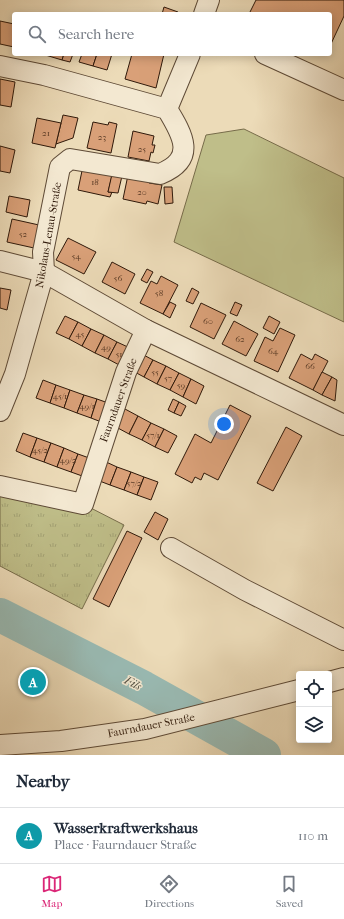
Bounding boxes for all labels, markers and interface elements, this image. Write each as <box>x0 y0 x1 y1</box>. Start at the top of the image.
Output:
search box <box>12 12 332 56</box>
icon: search <box>26 23 48 45</box>
text: Search here <box>58 25 134 43</box>
house number: 21 <box>42 128 50 138</box>
house number: 23 <box>98 132 106 142</box>
house number: 25 <box>138 144 146 154</box>
house number: 18 <box>91 177 99 187</box>
street label: Nikolaus-Lenau-Straße <box>33 181 64 289</box>
house number: 20 <box>137 187 147 197</box>
house number: 52 <box>19 229 28 239</box>
house number: 54 <box>71 251 81 261</box>
house number: 56 <box>114 273 123 283</box>
house number: 58 <box>155 288 164 298</box>
house number: 60 <box>203 316 213 326</box>
house number: 45 <box>76 329 85 339</box>
house number: 62 <box>235 334 245 344</box>
house number: 49 <box>101 342 111 352</box>
house number: 64 <box>268 346 279 356</box>
house number: 51 <box>115 349 123 359</box>
street label: Faurndauer Straße <box>97 356 140 444</box>
house number: 66 <box>305 361 315 371</box>
house number: 55 <box>151 367 159 377</box>
house number: 57 <box>164 373 173 383</box>
house number: 59 <box>177 380 186 390</box>
house number: 45/1 <box>53 391 67 401</box>
house number: 49/1 <box>79 401 95 411</box>
your location <box>214 414 234 434</box>
house number: 57/1 <box>146 430 160 440</box>
house number: 45/2 <box>32 445 48 455</box>
house number: 49/2 <box>60 455 77 465</box>
house number: 57/2 <box>127 478 142 488</box>
pin: A <box>20 667 46 697</box>
map controls <box>296 671 332 743</box>
button: locate <box>296 671 332 707</box>
water label: Fils <box>121 672 144 693</box>
button: layers <box>296 707 332 743</box>
street label: Faurndauer Straße <box>106 711 196 740</box>
text: Nearby <box>16 771 70 791</box>
text: Wasserkraftwerkshaus <box>54 819 198 837</box>
text: A <box>25 828 33 843</box>
text: 110 m <box>298 828 328 843</box>
text: Place · Faurndauer Straße <box>54 837 197 852</box>
tab: Map <box>41 873 63 910</box>
tab: Directions <box>145 873 194 910</box>
tab: Saved <box>276 873 303 910</box>

